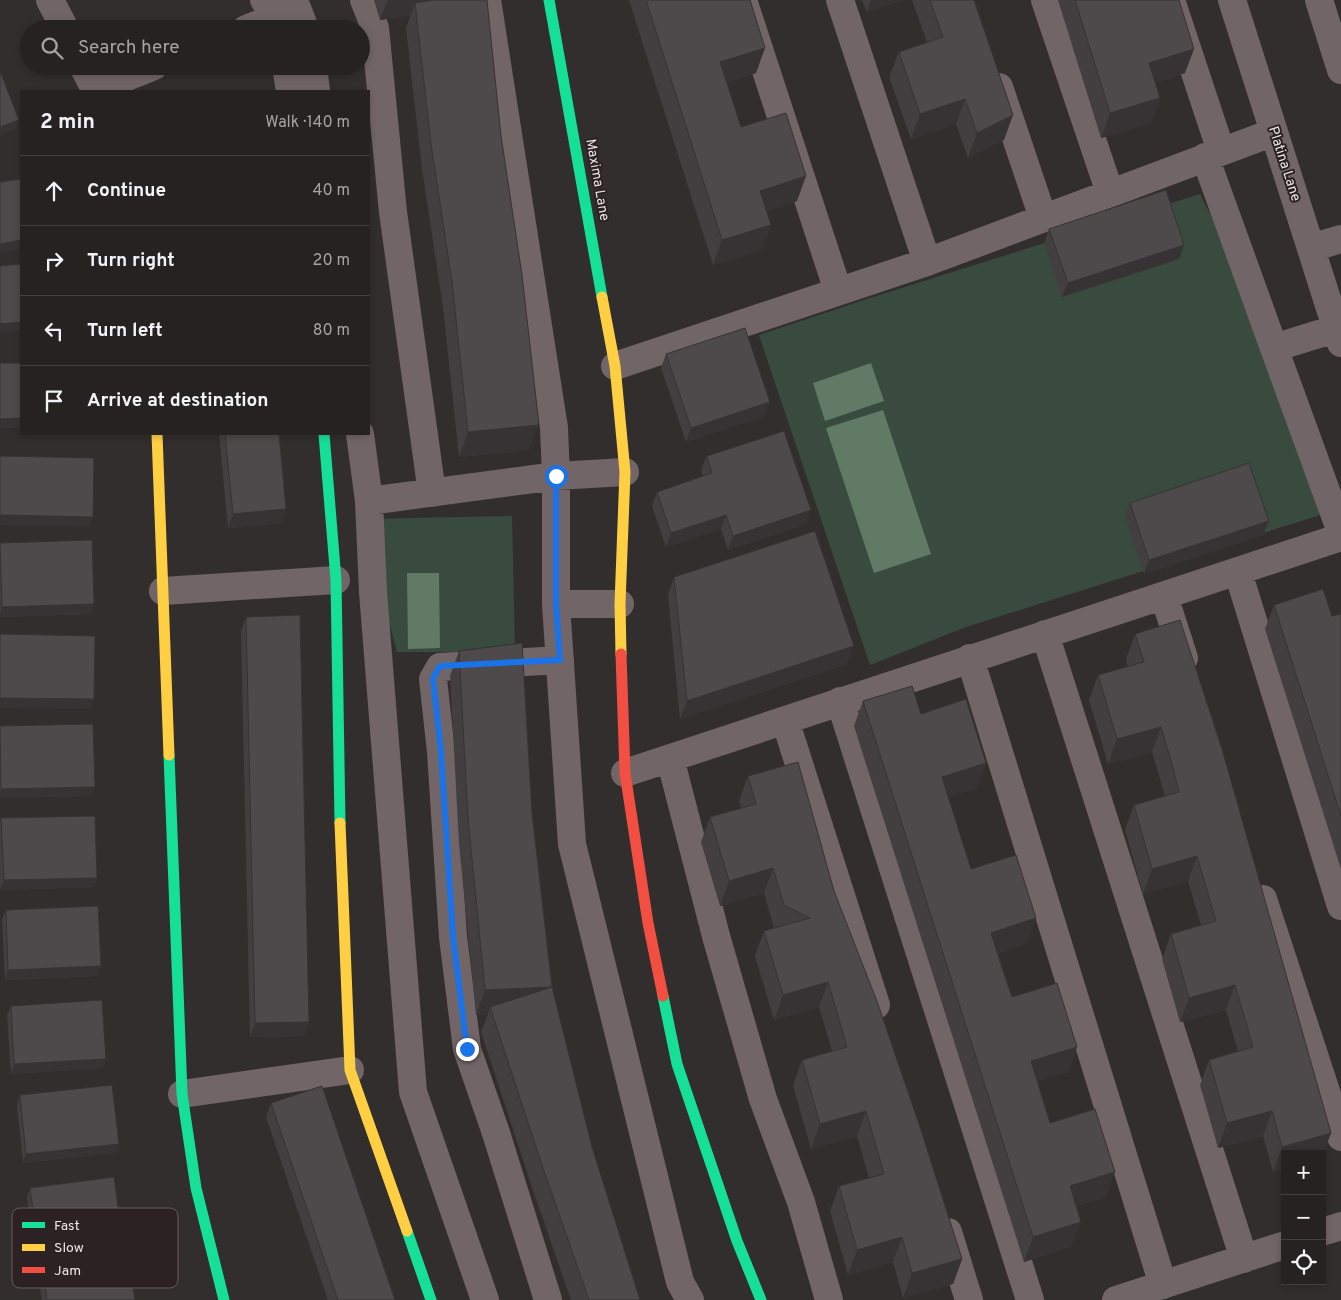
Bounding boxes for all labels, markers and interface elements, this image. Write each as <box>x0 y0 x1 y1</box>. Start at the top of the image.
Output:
search box <box>20 20 370 75</box>
icon: search <box>38 34 66 62</box>
text: Search here <box>78 36 180 60</box>
text: 2 min <box>40 109 95 136</box>
text: Walk · 140 m <box>265 113 350 133</box>
street label: Platina Lane <box>1264 124 1304 204</box>
street label: Maxima Lane <box>581 138 613 222</box>
icon: ahead <box>40 177 68 205</box>
text: Continue <box>87 179 166 203</box>
text: 40 m <box>312 181 350 201</box>
icon: right <box>40 247 68 275</box>
text: Turn right <box>87 249 175 273</box>
text: 20 m <box>313 251 350 271</box>
icon: left <box>40 317 68 345</box>
text: Turn left <box>87 319 163 343</box>
text: 80 m <box>313 321 350 341</box>
icon: arrive <box>40 387 68 415</box>
text: Arrive at destination <box>87 389 268 413</box>
route start <box>545 465 568 488</box>
route end <box>456 1038 479 1061</box>
map controls <box>1281 1150 1326 1285</box>
button: + <box>1281 1150 1326 1195</box>
button: − <box>1281 1195 1326 1240</box>
legend <box>12 1208 178 1288</box>
text: Fast <box>54 1218 80 1235</box>
text: Slow <box>54 1240 84 1257</box>
button: locate <box>1281 1240 1326 1285</box>
text: Jam <box>54 1263 81 1280</box>

